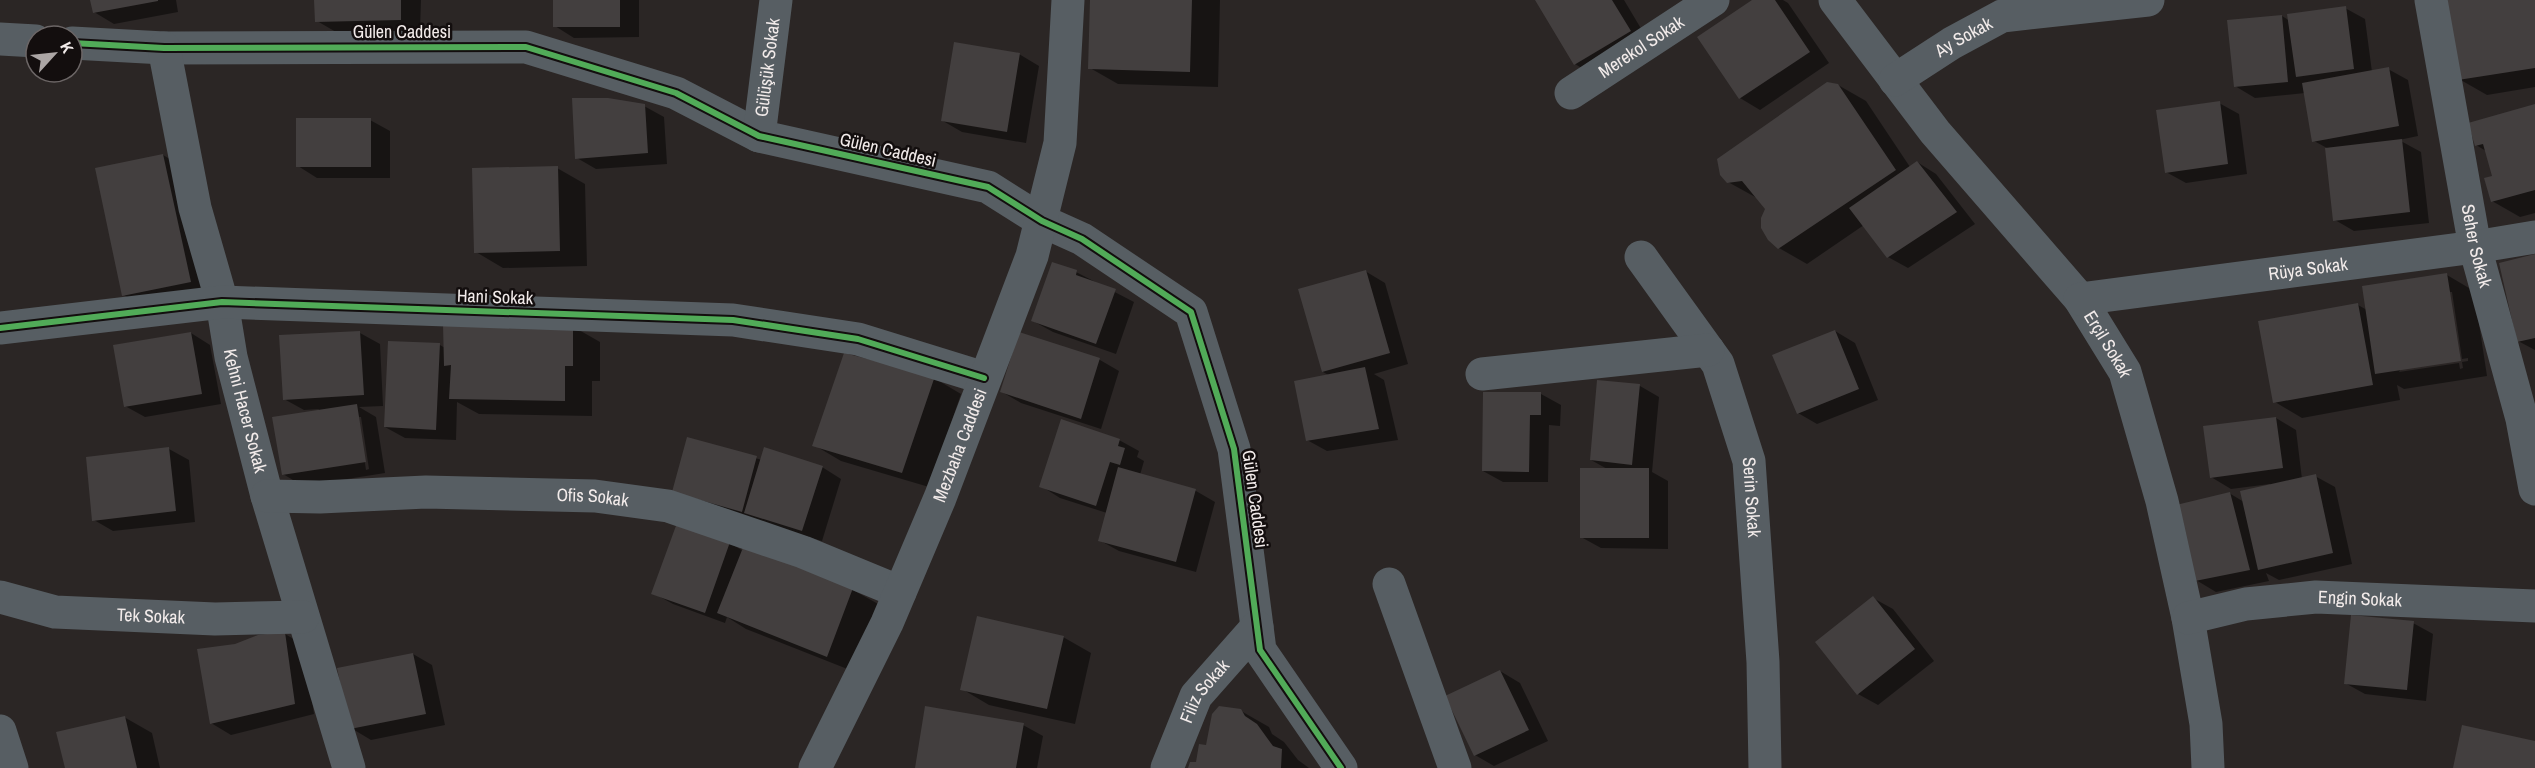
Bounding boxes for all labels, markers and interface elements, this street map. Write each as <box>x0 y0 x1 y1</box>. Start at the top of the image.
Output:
street label: Merekol Sokak <box>1593 9 1689 84</box>
street label: Ay Sokak <box>1929 10 1997 63</box>
street label: Gülüşük Sokak <box>748 16 786 118</box>
street label: Gülen Caddesi <box>353 19 451 44</box>
north arrow <box>24 24 84 84</box>
text: K <box>55 38 80 57</box>
street label: Gülen Caddesi <box>837 126 939 173</box>
street label: Seher Sokak <box>2456 202 2499 291</box>
street label: Rüya Sokak <box>2267 251 2350 286</box>
street label: Hani Sokak <box>456 283 534 310</box>
street label: Erçil Sokak <box>2078 306 2139 381</box>
street label: Kehni Hacer Sokak <box>218 347 274 476</box>
street label: Mezbaha Caddesi <box>927 385 993 506</box>
street label: Gülen Caddesi <box>1236 448 1275 549</box>
street label: Serin Sokak <box>1737 456 1767 539</box>
street label: Ofis Sokak <box>556 482 631 513</box>
street label: Engin Sokak <box>2318 584 2403 613</box>
street label: Tek Sokak <box>116 602 186 630</box>
street label: Filiz Sokak <box>1173 653 1235 727</box>

